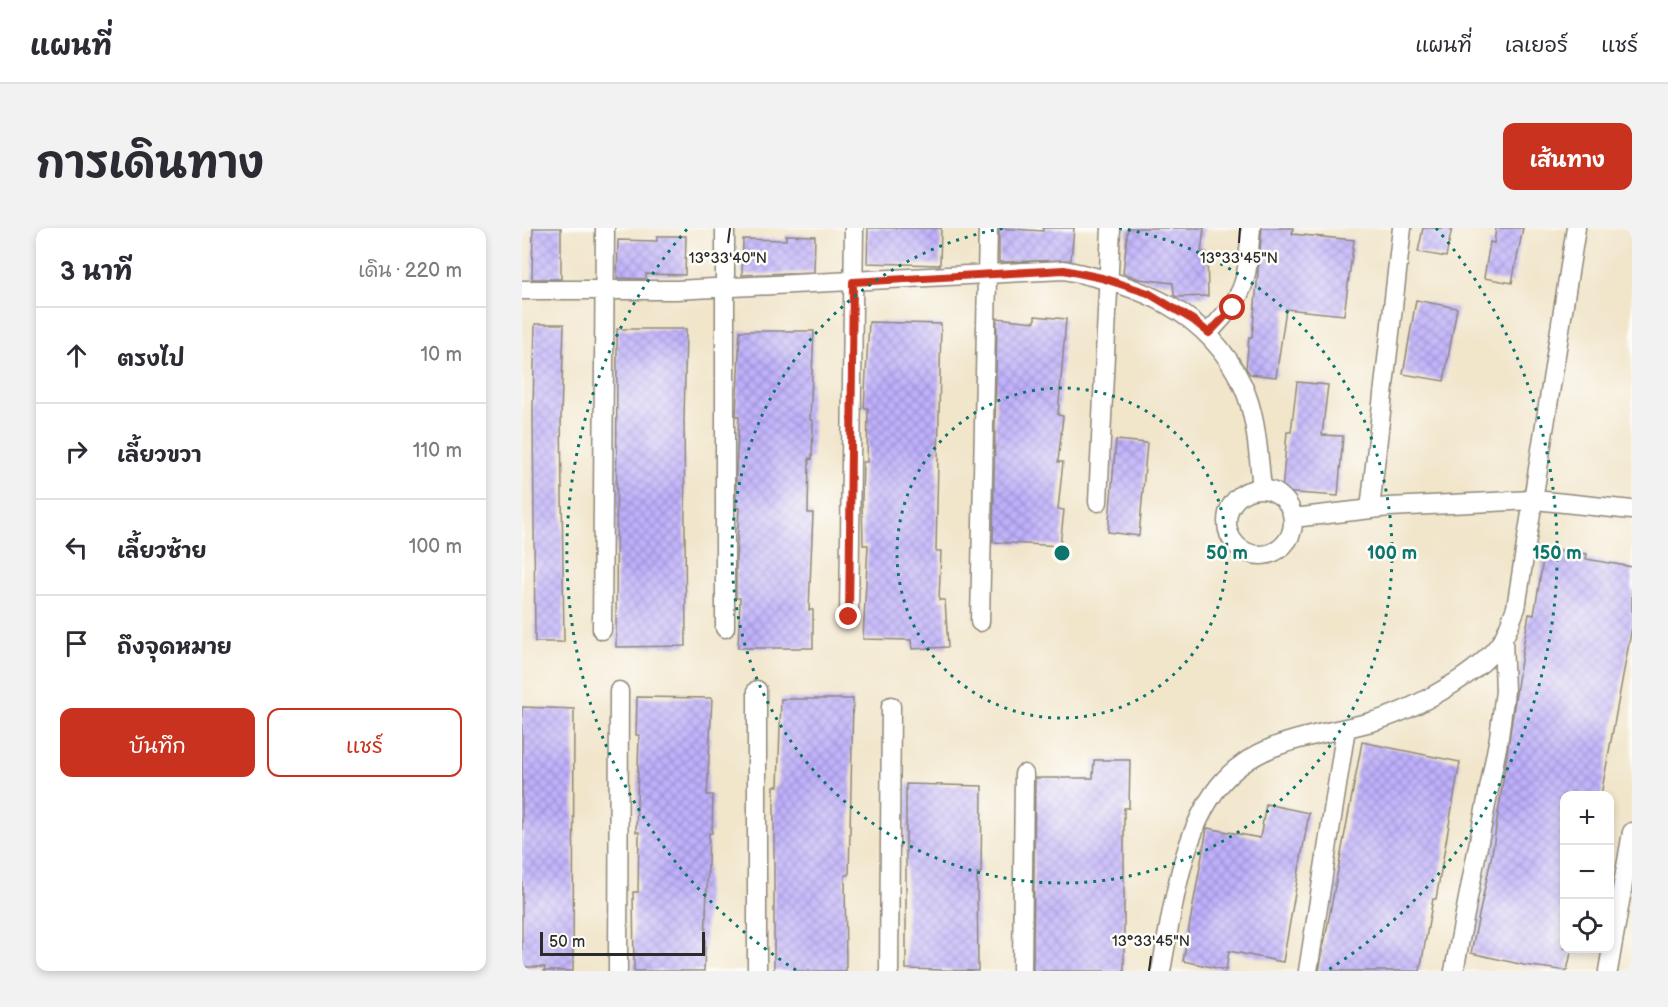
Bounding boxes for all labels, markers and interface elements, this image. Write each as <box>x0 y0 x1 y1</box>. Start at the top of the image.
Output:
text: แผนที่ <box>30 30 112 63</box>
text: แผนที่ <box>1415 33 1472 58</box>
text: เลเยอร์ <box>1505 33 1568 58</box>
text: แชร์ <box>1601 33 1638 58</box>
button: เส้นทาง <box>1503 123 1632 190</box>
text: การเดินทาง <box>36 139 264 190</box>
text: 13°33'40"N <box>689 249 767 268</box>
text: 13°33'45"N <box>1200 249 1278 268</box>
text: 3 นาที <box>60 257 132 288</box>
text: เดิน · 220 m <box>358 259 462 283</box>
route start <box>1219 294 1245 320</box>
icon: ahead <box>60 339 93 372</box>
text: 10 m <box>421 343 462 367</box>
text: ตรงไป <box>117 346 185 373</box>
icon: right <box>60 435 93 468</box>
text: 110 m <box>413 439 462 463</box>
text: เลี้ยวขวา <box>117 442 201 469</box>
icon: left <box>60 531 93 564</box>
text: 100 m <box>409 535 462 559</box>
text: เลี้ยวซ้าย <box>117 538 207 565</box>
centre of rings <box>1052 543 1072 563</box>
text: 50 m <box>1206 543 1248 564</box>
text: 100 m <box>1367 543 1417 564</box>
text: 150 m <box>1532 543 1582 564</box>
route end <box>835 603 861 629</box>
icon: arrive <box>60 627 93 660</box>
text: ถึงจุดหมาย <box>117 634 232 661</box>
button: บันทึก <box>60 708 255 777</box>
button: แชร์ <box>267 708 462 777</box>
map controls <box>1560 791 1614 953</box>
button: + <box>1560 791 1614 845</box>
button: − <box>1560 845 1614 899</box>
button: locate <box>1560 899 1614 953</box>
scale bar <box>540 929 705 956</box>
text: 13°33'45"N <box>1112 932 1190 951</box>
text: 50 m <box>549 933 585 952</box>

